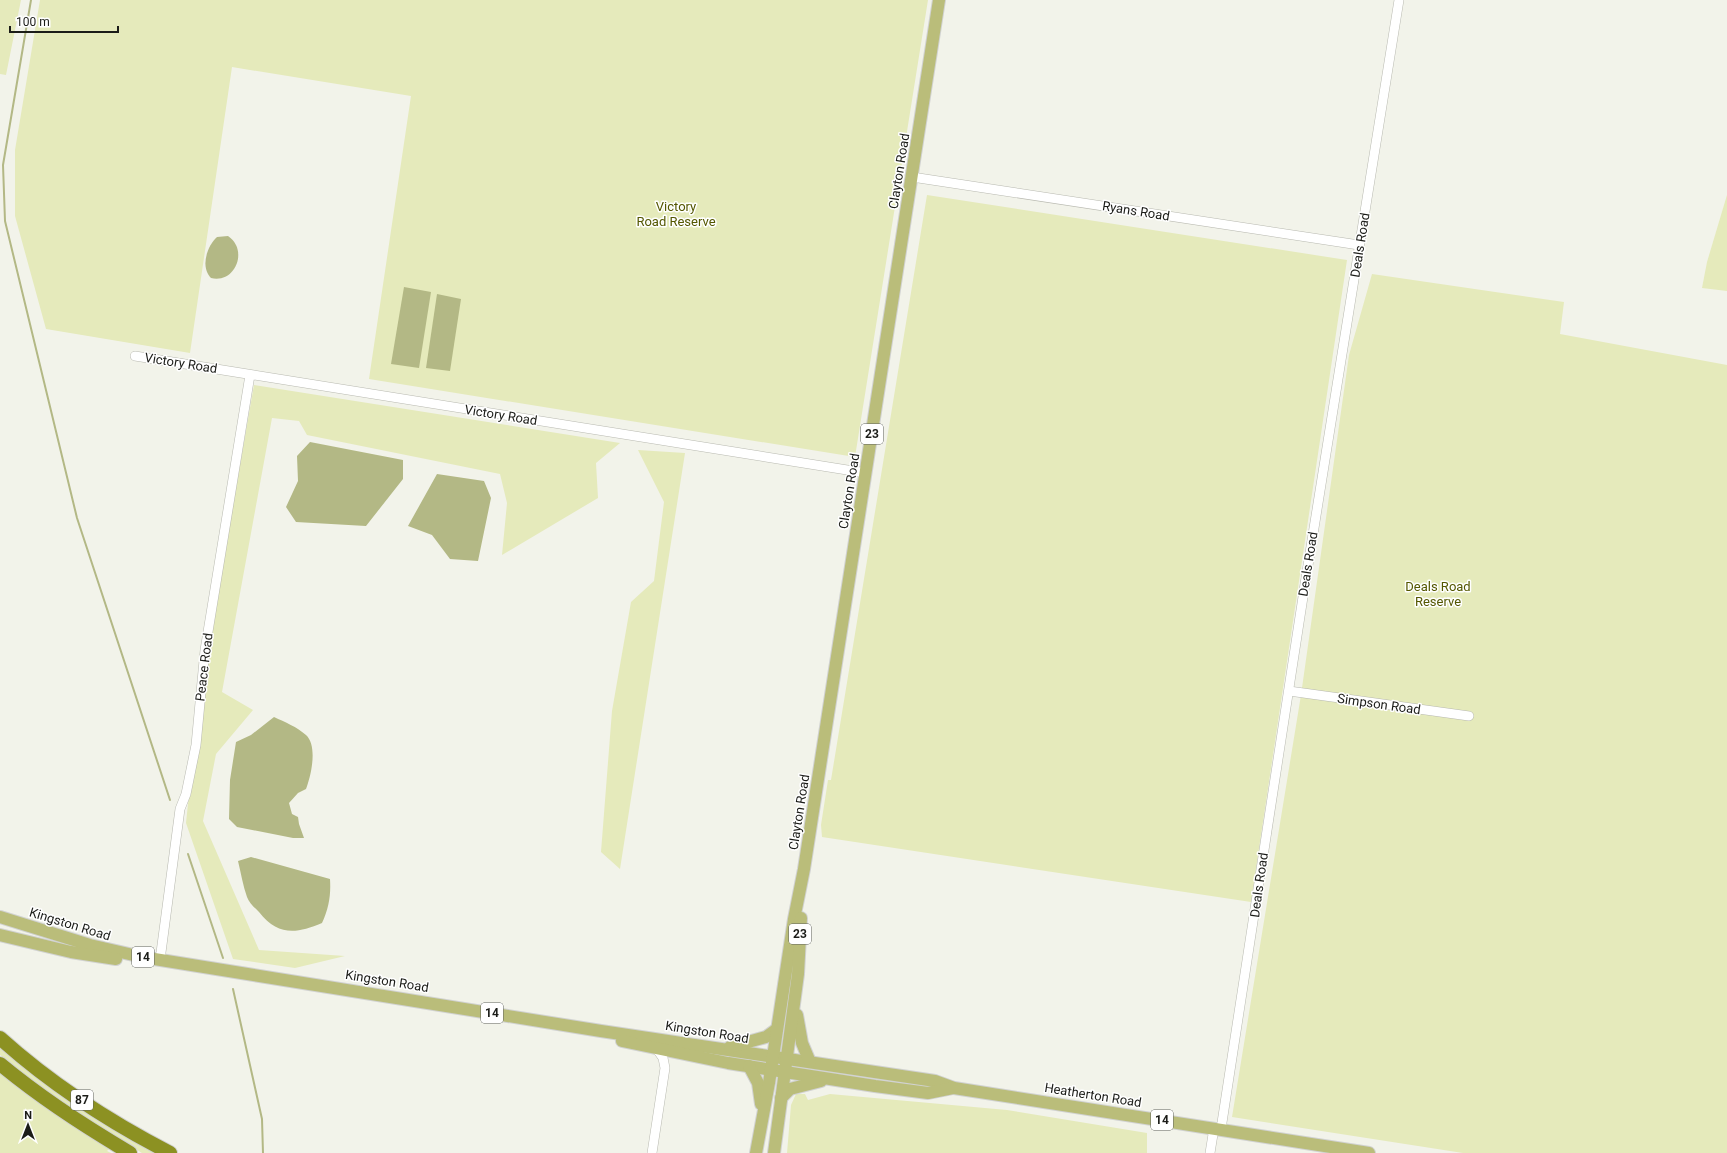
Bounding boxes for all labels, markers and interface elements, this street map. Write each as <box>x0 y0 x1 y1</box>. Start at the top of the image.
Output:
scale bar <box>10 8 118 34</box>
text: 100 m <box>16 15 50 29</box>
street label: Clayton Road <box>886 132 912 210</box>
street label: Ryans Road <box>1101 198 1171 224</box>
park label: Victory Road Reserve <box>636 199 716 229</box>
street label: Deals Road <box>1347 212 1373 278</box>
street label: Victory Road <box>144 350 218 376</box>
street label: Victory Road <box>464 402 538 428</box>
road number: 23 <box>861 424 883 444</box>
street label: Clayton Road <box>836 452 862 530</box>
street label: Deals Road <box>1295 531 1321 597</box>
park label: Deals Road Reserve <box>1405 579 1471 609</box>
street label: Peace Road <box>192 632 216 702</box>
street label: Simpson Road <box>1336 691 1422 717</box>
street label: Clayton Road <box>786 773 812 851</box>
street label: Deals Road <box>1247 852 1271 918</box>
street label: Kingston Road <box>28 905 112 943</box>
road number: 23 <box>789 924 811 944</box>
road number: 14 <box>132 947 154 967</box>
street label: Kingston Road <box>344 967 430 995</box>
road number: 14 <box>481 1003 503 1023</box>
street label: Kingston Road <box>664 1018 750 1046</box>
street label: Heatherton Road <box>1043 1080 1143 1110</box>
road number: 87 <box>71 1090 93 1110</box>
north arrow <box>8 1105 48 1145</box>
text: N <box>24 1109 32 1122</box>
road number: 14 <box>1151 1110 1173 1130</box>

